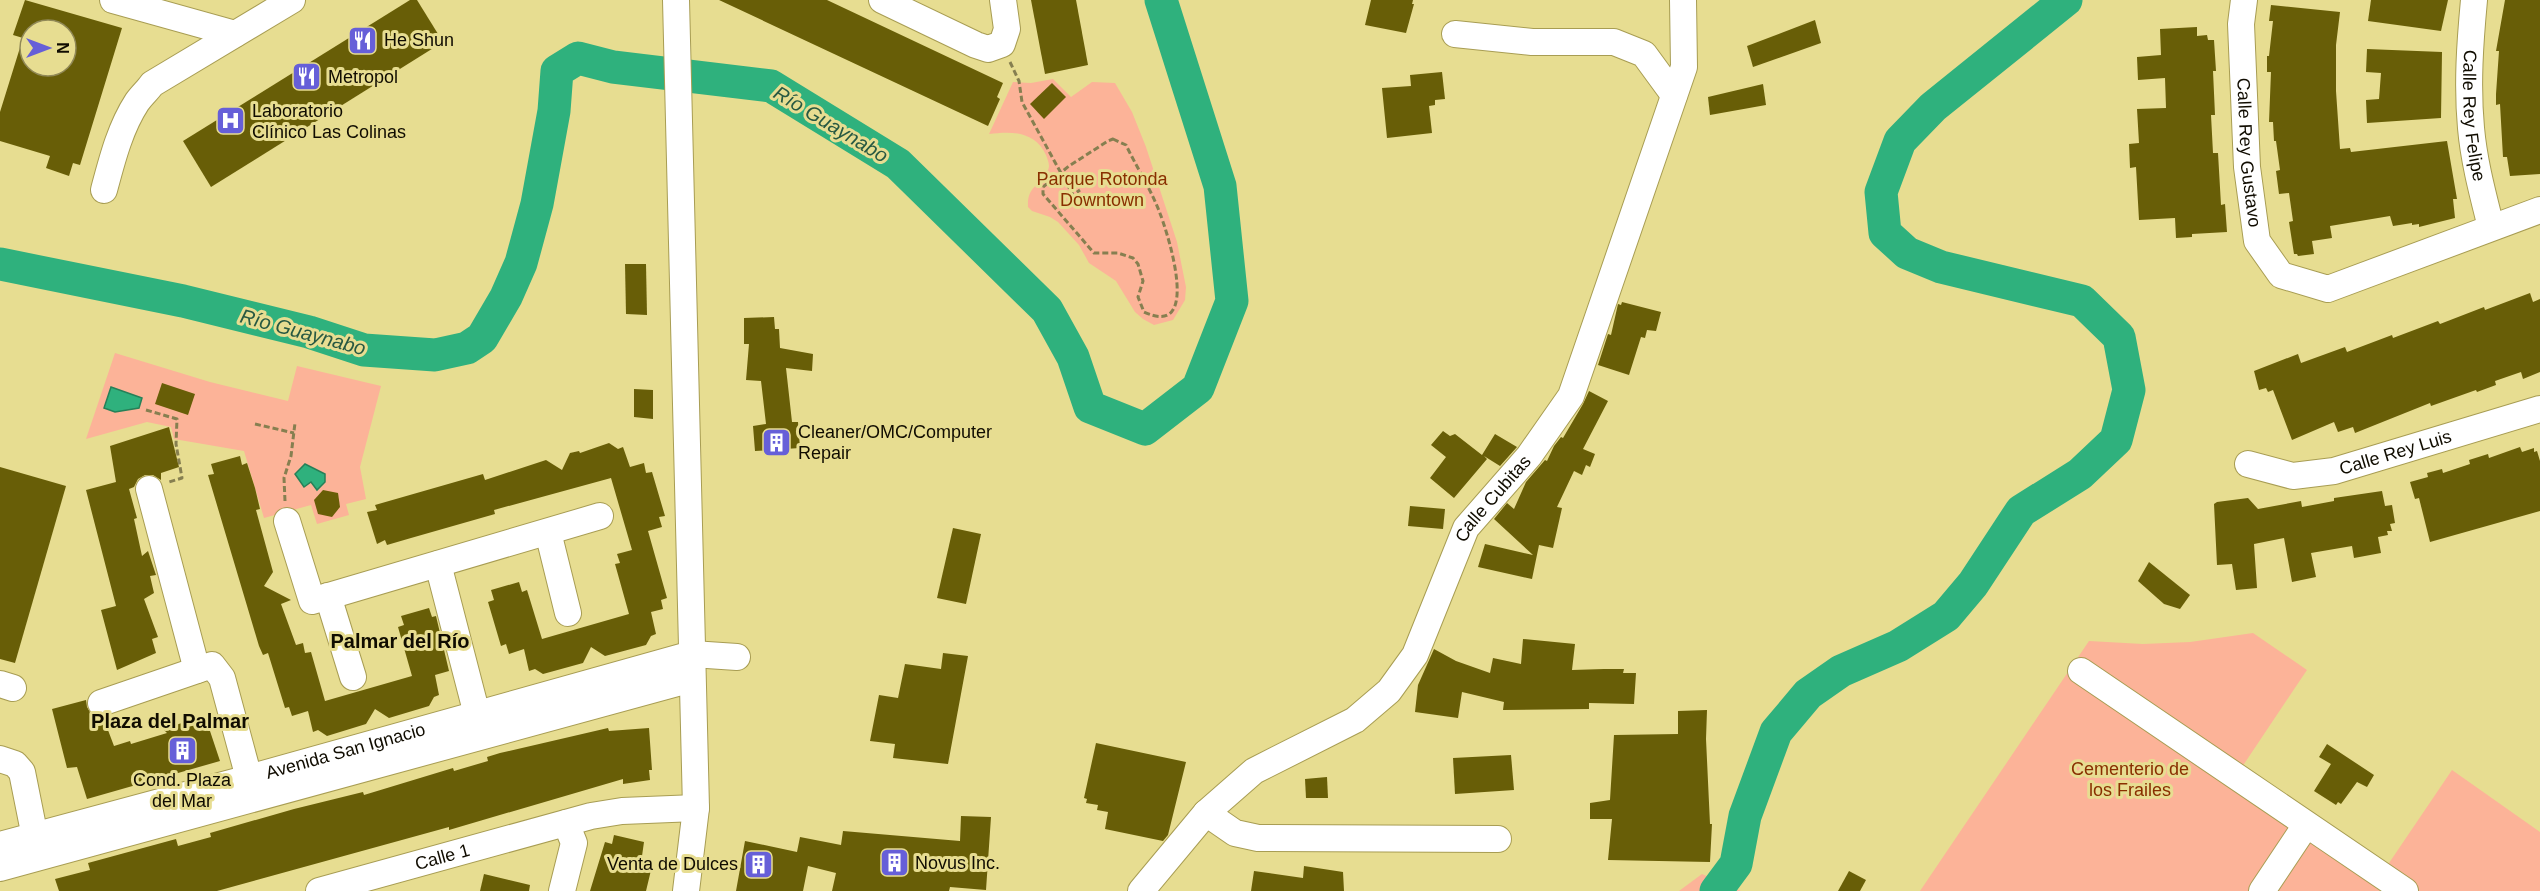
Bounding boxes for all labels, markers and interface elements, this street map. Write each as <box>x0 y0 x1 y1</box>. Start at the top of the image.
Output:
north arrow <box>18 18 78 78</box>
restaurant icon: He Shun <box>347 24 379 56</box>
place label: He Shun <box>384 30 454 50</box>
text: N <box>54 42 71 54</box>
street label: Calle Rey Felipe <box>2459 49 2490 183</box>
restaurant icon: Metropol <box>291 61 323 93</box>
place label: Metropol <box>328 67 398 87</box>
street label: Calle Rey Gustavo <box>2233 77 2265 229</box>
water label: Río Guaynabo <box>770 81 892 167</box>
place label: Laboratorio Clínico Las Colinas <box>252 101 406 142</box>
hospital icon: Laboratorio Clínico Las Colinas <box>215 105 247 137</box>
park label: Parque Rotonda Downtown <box>1036 169 1169 210</box>
water label: Río Guaynabo <box>238 305 368 359</box>
place label: Cleaner/OMC/Computer Repair <box>798 422 992 463</box>
building icon: Cleaner/OMC/Computer Repair <box>761 426 793 458</box>
street label: Calle Rey Luis <box>2337 426 2454 479</box>
street label: Calle Cubitas <box>1452 451 1535 545</box>
district label: Palmar del Río <box>331 630 469 652</box>
district label: Plaza del Palmar <box>91 710 249 732</box>
street label: Avenida San Ignacio <box>263 719 428 783</box>
building icon: Cond. Plaza del Mar <box>166 735 198 767</box>
park label: Cementerio de los Frailes <box>2071 759 2189 800</box>
place label: Cond. Plaza del Mar <box>133 770 232 811</box>
street label: Calle 1 <box>413 840 472 874</box>
building icon: Novus Inc. <box>878 847 910 879</box>
building icon: Venta de Dulces <box>743 848 775 880</box>
place label: Novus Inc. <box>915 853 1000 873</box>
place label: Venta de Dulces <box>607 854 738 874</box>

